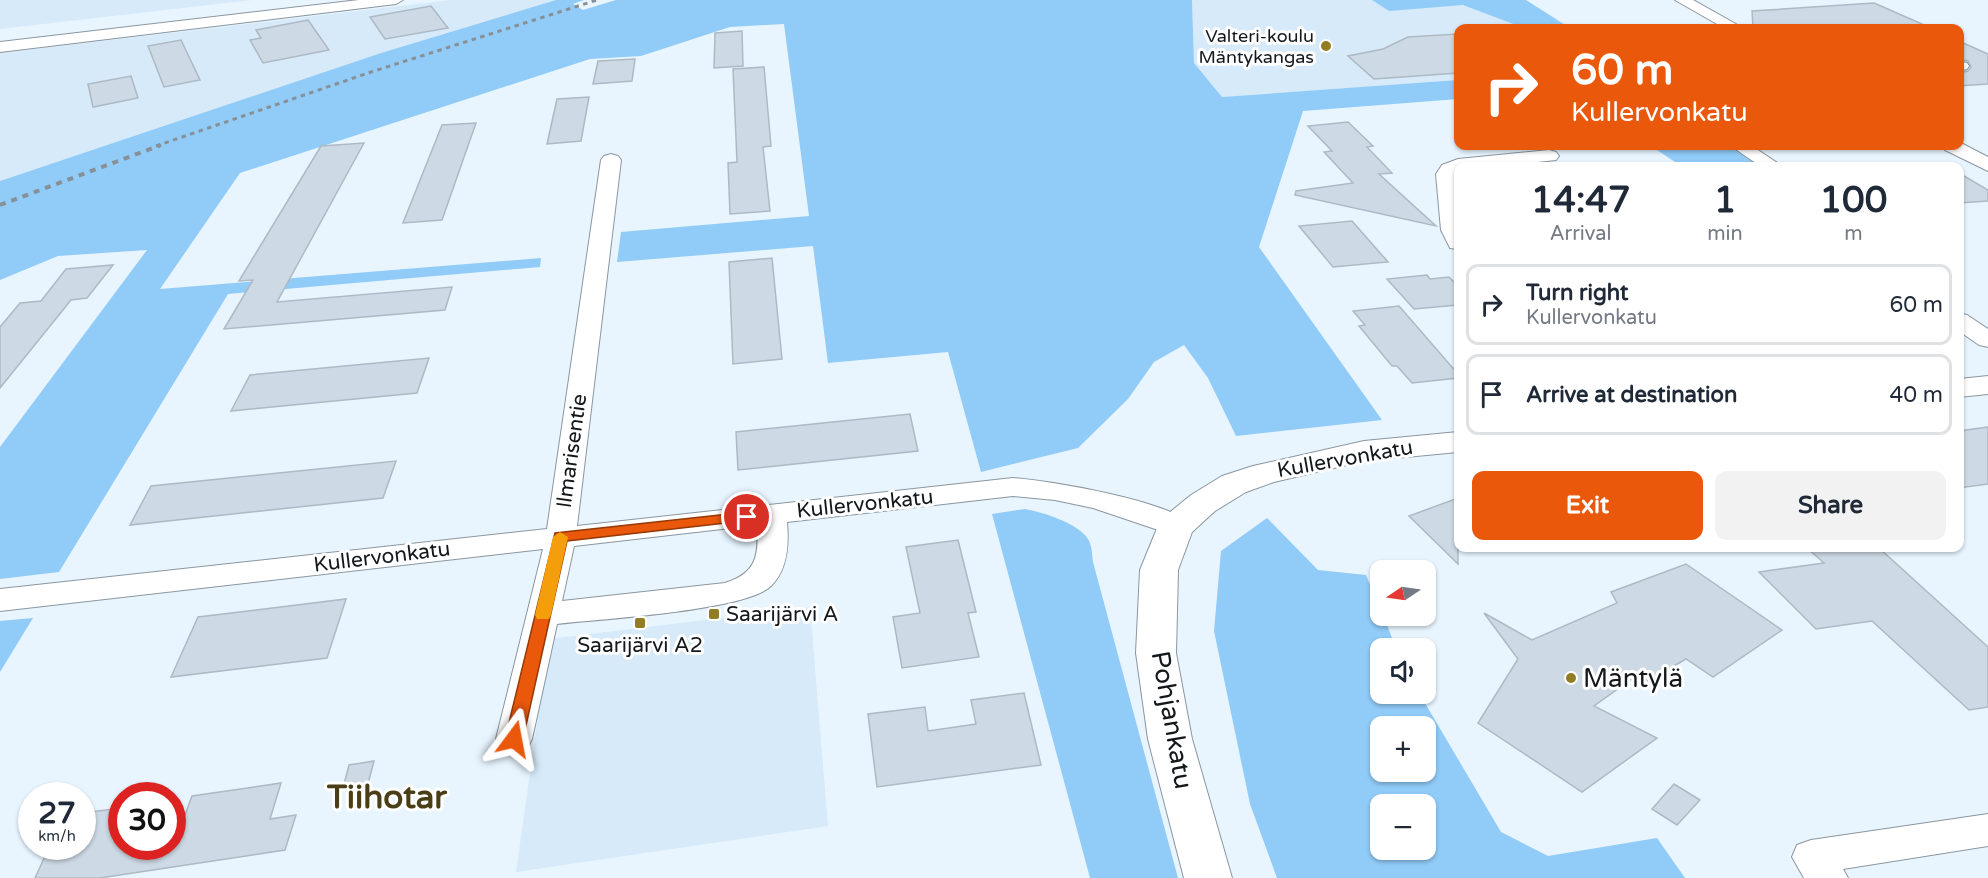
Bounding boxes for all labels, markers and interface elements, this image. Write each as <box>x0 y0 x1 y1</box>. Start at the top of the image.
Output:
place label: Valteri-koulu Mäntykangas <box>1198 25 1314 68</box>
marker: Valteri-koulu Mäntykangas <box>1319 39 1333 53</box>
text: 60 m <box>1571 45 1673 96</box>
icon: right <box>1472 48 1550 126</box>
text: Kullervonkatu <box>1571 96 1748 129</box>
text: 14:47 <box>1531 179 1631 222</box>
text: 1 <box>1714 179 1736 222</box>
text: 100 <box>1819 179 1887 222</box>
text: Arrival <box>1550 222 1612 246</box>
text: min <box>1707 222 1743 246</box>
text: m <box>1844 222 1863 246</box>
text: Turn right <box>1526 280 1628 306</box>
icon: right <box>1475 288 1508 321</box>
text: 60 m <box>1889 292 1943 318</box>
text: Kullervonkatu <box>1526 306 1657 330</box>
icon: arrive <box>1475 378 1508 411</box>
text: Arrive at destination <box>1526 382 1737 408</box>
text: 40 m <box>1889 382 1943 408</box>
street label: Ilmarisentie <box>552 392 592 510</box>
street label: Kullervonkatu <box>1275 435 1415 483</box>
button: Exit <box>1472 471 1703 540</box>
button: Share <box>1715 471 1946 540</box>
street label: Kullervonkatu <box>795 484 935 524</box>
pin <box>721 491 772 542</box>
icon: arrive <box>730 500 763 533</box>
street label: Kullervonkatu <box>312 536 452 578</box>
north arrow <box>1370 560 1436 626</box>
map controls <box>1370 560 1436 860</box>
place label: Saarijärvi A <box>726 602 838 627</box>
marker: Saarijärvi A <box>707 607 721 621</box>
marker: Saarijärvi A2 <box>633 616 647 630</box>
place label: Saarijärvi A2 <box>577 633 703 658</box>
button: sound <box>1370 638 1436 704</box>
street label: Pohjankatu <box>1145 648 1199 792</box>
place label: Mäntylä <box>1583 663 1683 694</box>
marker: Mäntylä <box>1564 671 1578 685</box>
position arrow <box>482 707 546 771</box>
button: + <box>1370 716 1436 782</box>
district label: Tiihotar <box>326 778 447 817</box>
speed limit sign: 30 <box>108 782 186 860</box>
button: − <box>1370 794 1436 860</box>
text: 27 <box>38 795 76 832</box>
text: km/h <box>38 827 76 845</box>

